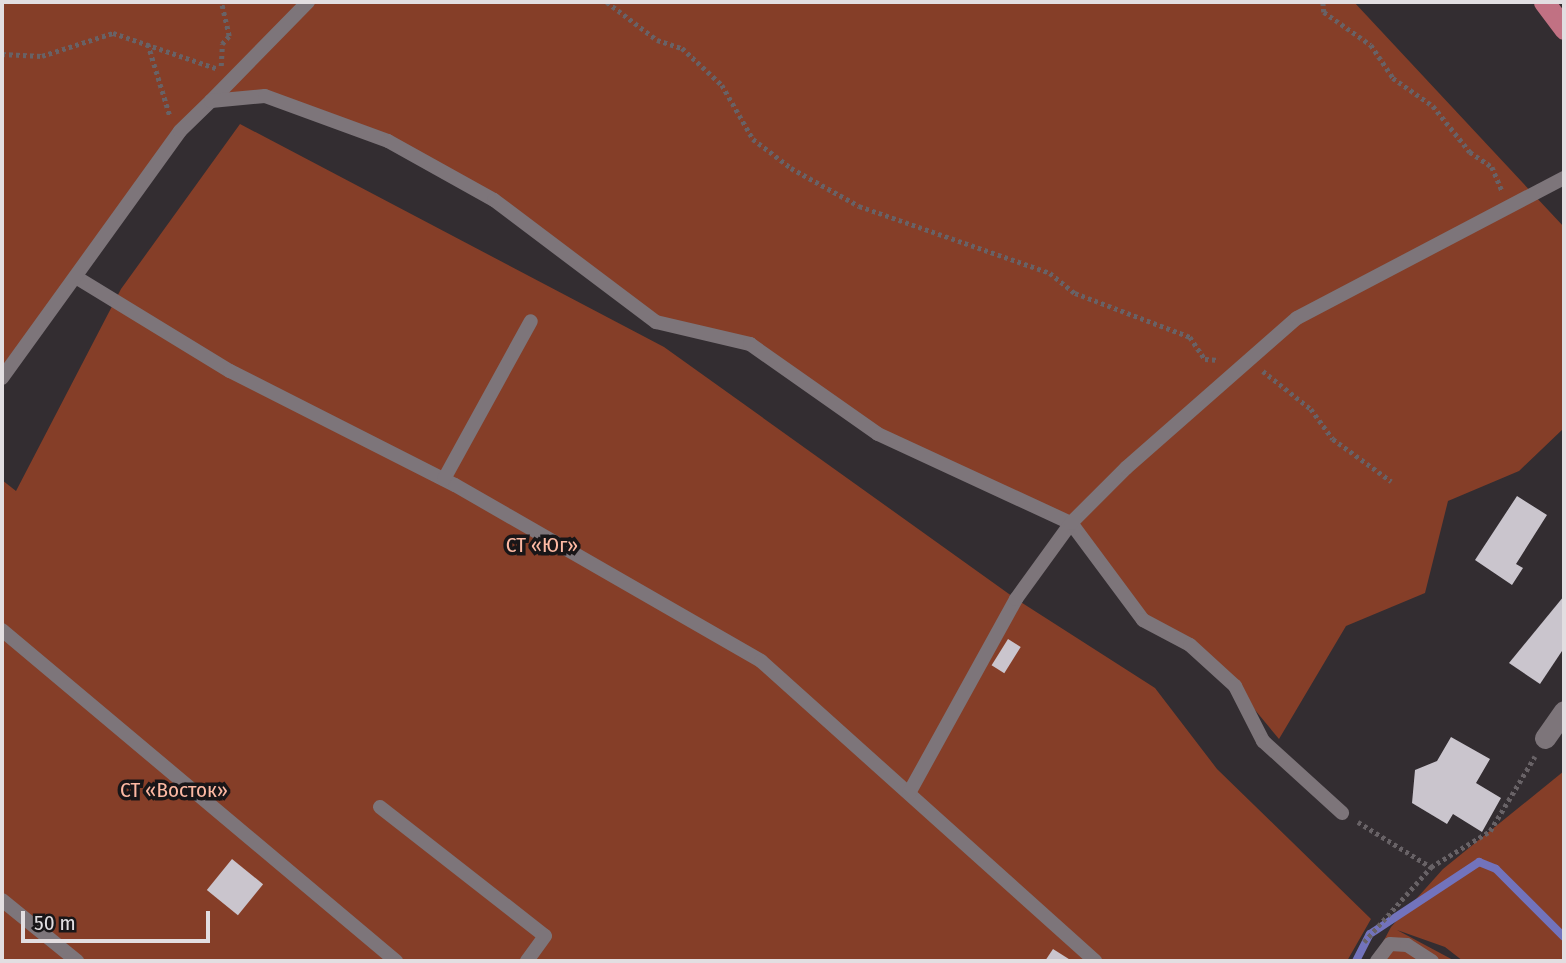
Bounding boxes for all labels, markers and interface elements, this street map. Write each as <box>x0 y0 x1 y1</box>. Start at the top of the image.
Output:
park label: СТ «Юг» <box>506 532 578 558</box>
park label: СТ «Восток» <box>120 777 228 803</box>
scale bar <box>24 897 214 941</box>
text: 50 m <box>34 910 76 936</box>

